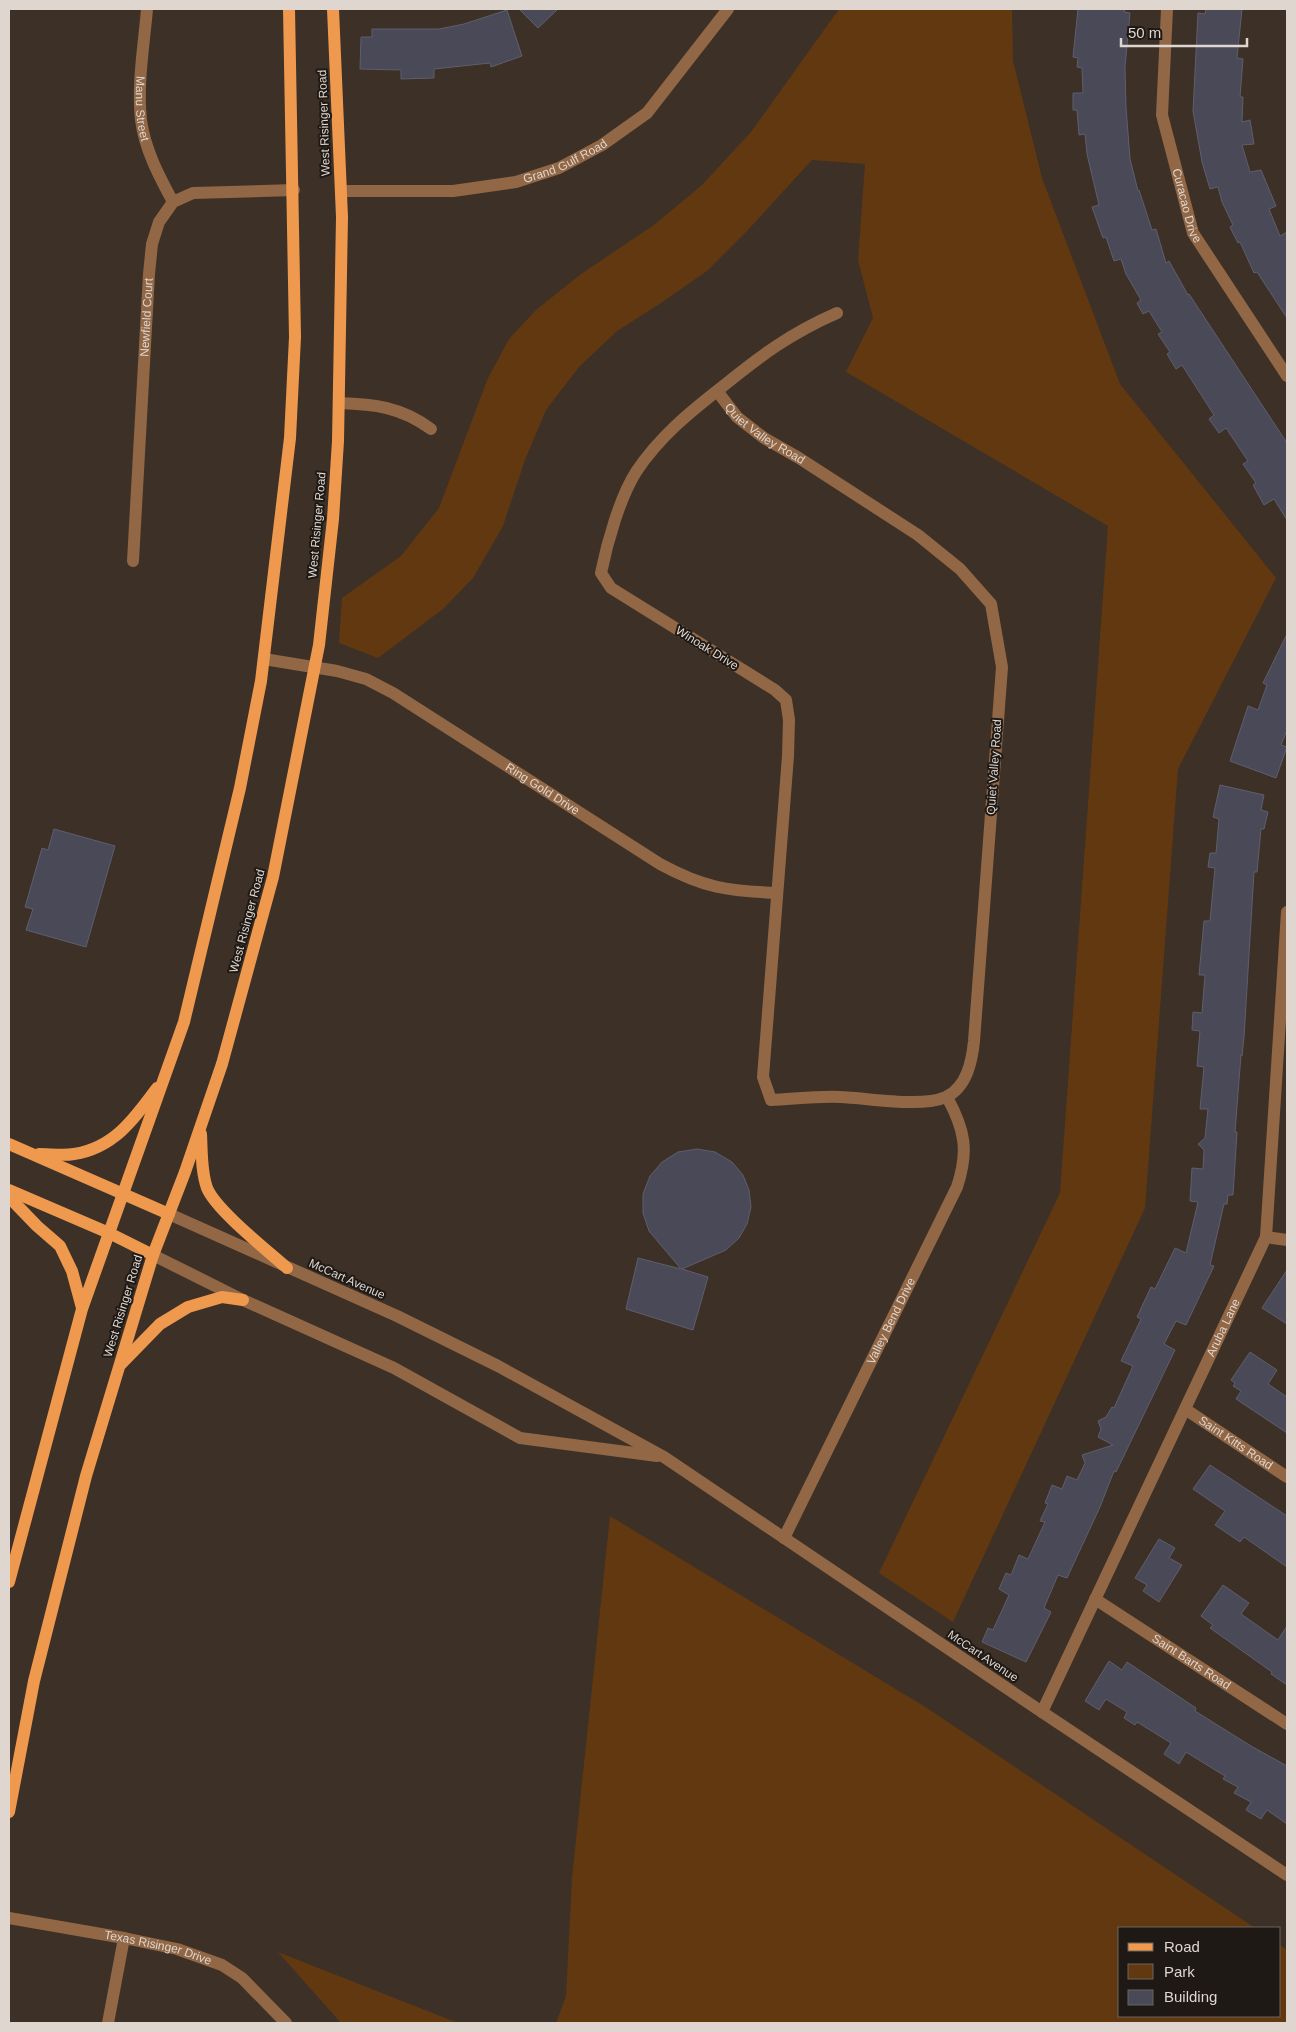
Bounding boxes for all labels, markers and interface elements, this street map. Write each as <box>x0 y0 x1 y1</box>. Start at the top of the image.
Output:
scale bar <box>1121 15 1247 47</box>
text: 50 m <box>1128 24 1161 41</box>
street label: West Risinger Road <box>315 70 333 176</box>
street label: Manu Street <box>133 76 152 143</box>
street label: Grand Gulf Road <box>521 137 610 186</box>
street label: Curacao Drive <box>1169 167 1205 246</box>
street label: Newfield Court <box>137 277 156 357</box>
street label: Quiet Valley Road <box>722 400 808 467</box>
street label: West Risinger Road <box>305 471 329 579</box>
street label: Winoak Drive <box>673 623 741 673</box>
street label: Quiet Valley Road <box>984 719 1004 815</box>
street label: Ring Gold Drive <box>503 760 582 818</box>
street label: West Risinger Road <box>226 868 268 974</box>
street label: West Risinger Road <box>101 1253 145 1359</box>
street label: McCart Avenue <box>307 1256 388 1302</box>
street label: Valley Bend Drive <box>864 1275 918 1366</box>
street label: Aruba Lane <box>1204 1296 1243 1359</box>
street label: Saint Kitts Road <box>1196 1413 1276 1473</box>
street label: McCart Avenue <box>945 1627 1021 1685</box>
street label: Saint Barts Road <box>1149 1631 1233 1692</box>
legend <box>1118 1927 1281 2017</box>
street label: Texas Risinger Drive <box>103 1928 214 1968</box>
text: Road <box>1164 1938 1200 1955</box>
text: Park <box>1164 1963 1195 1980</box>
text: Building <box>1164 1988 1217 2005</box>

